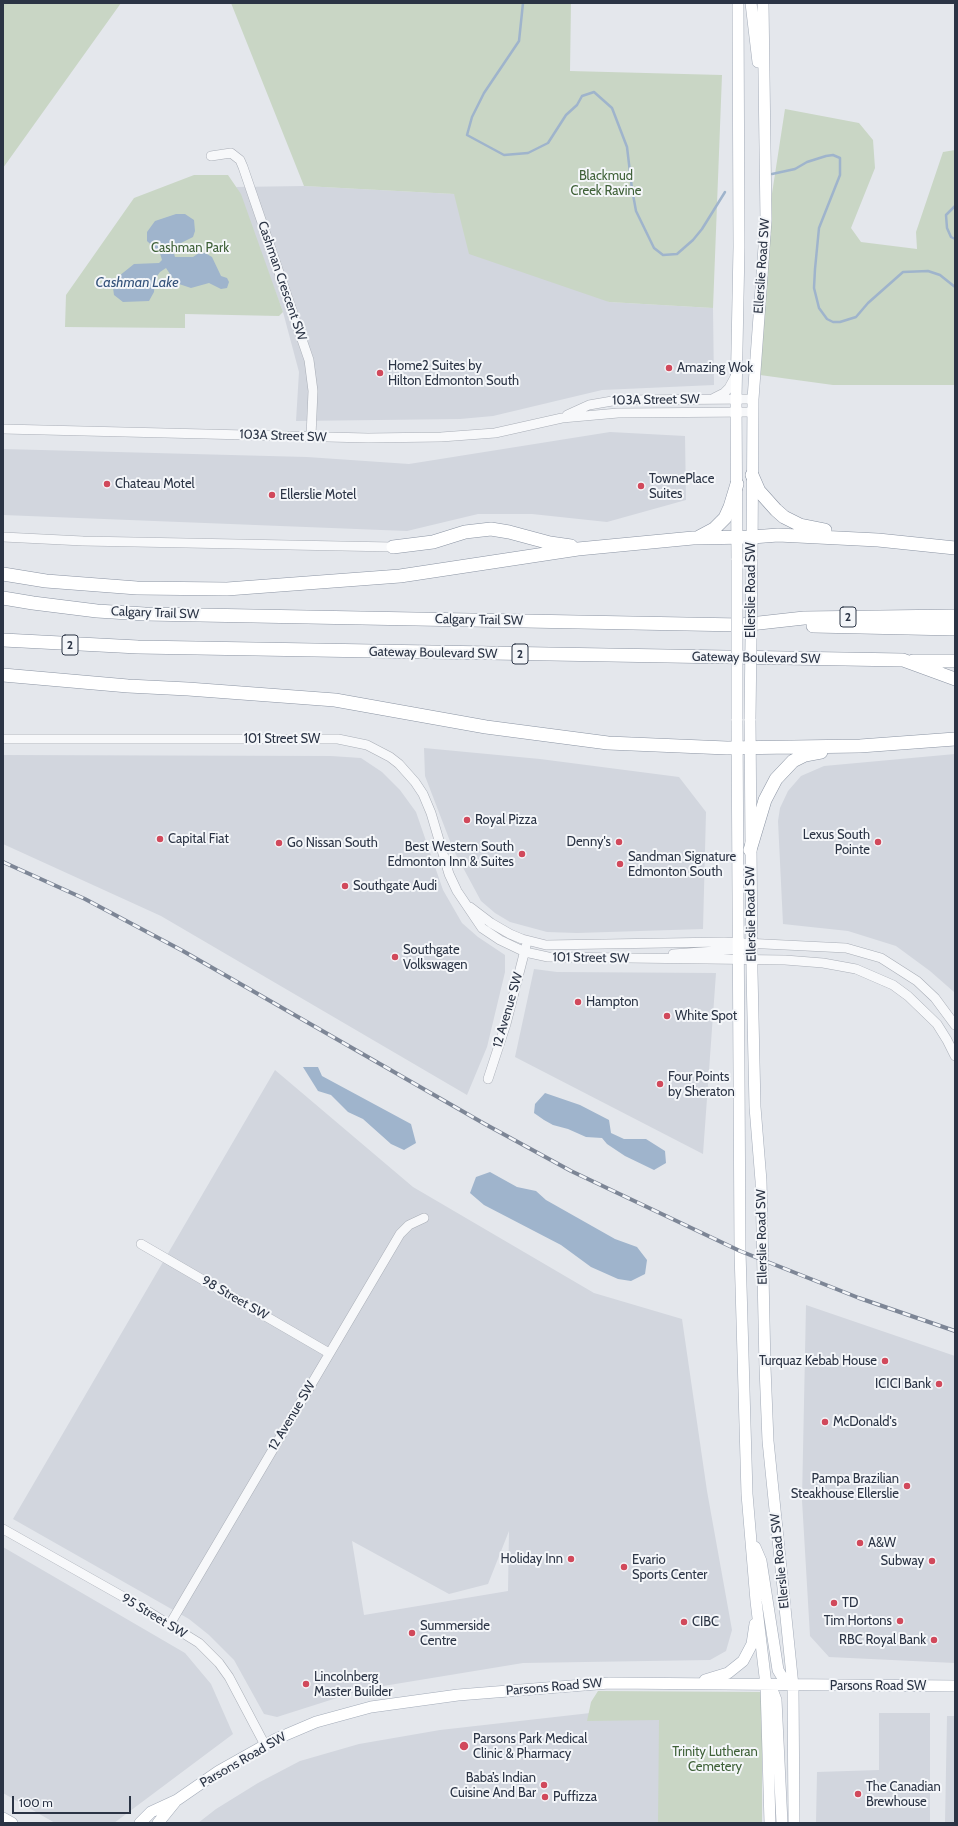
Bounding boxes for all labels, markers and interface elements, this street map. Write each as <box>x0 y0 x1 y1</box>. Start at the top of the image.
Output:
park label: Blackmud Creek Ravine <box>571 168 641 199</box>
street label: Ellerslie Road SW <box>751 218 773 314</box>
street label: Cashman Crescent SW <box>254 219 310 343</box>
park label: Cashman Park <box>151 240 229 256</box>
water label: Cashman Lake <box>95 275 179 291</box>
place label: Home2 Suites by Hilton Edmonton South <box>388 358 519 389</box>
place label: Amazing Wok <box>677 360 753 376</box>
marker: Amazing Wok <box>664 363 674 373</box>
marker: Home2 Suites by Hilton Edmonton South <box>375 368 385 378</box>
street label: 103A Street SW <box>612 391 700 409</box>
street label: 103A Street SW <box>239 427 327 445</box>
place label: TownePlace Suites <box>649 471 714 502</box>
place label: Chateau Motel <box>115 476 195 492</box>
marker: Chateau Motel <box>102 479 112 489</box>
marker: TownePlace Suites <box>636 481 646 491</box>
place label: Ellerslie Motel <box>280 487 356 503</box>
marker: Ellerslie Motel <box>267 490 277 500</box>
street label: Ellerslie Road SW <box>743 542 759 638</box>
street label: Calgary Trail SW <box>111 604 199 622</box>
road number: 2 <box>840 607 856 627</box>
street label: Calgary Trail SW <box>435 611 523 629</box>
road number: 2 <box>62 635 78 655</box>
street label: Gateway Boulevard SW <box>369 644 497 662</box>
road number: 2 <box>512 644 528 664</box>
street label: Gateway Boulevard SW <box>692 649 820 667</box>
street label: 101 Street SW <box>244 731 320 747</box>
place label: Royal Pizza <box>475 812 537 828</box>
marker: Royal Pizza <box>462 815 472 825</box>
place label: Lexus South Pointe <box>803 827 870 858</box>
place label: Capital Fiat <box>168 831 229 847</box>
marker: Capital Fiat <box>155 834 165 844</box>
place label: Denny's <box>567 834 611 850</box>
place label: Go Nissan South <box>287 835 378 851</box>
marker: Denny's <box>614 837 624 847</box>
marker: Lexus South Pointe <box>873 837 883 847</box>
marker: Go Nissan South <box>274 838 284 848</box>
place label: Best Western South Edmonton Inn & Suites <box>387 839 514 870</box>
marker: Best Western South Edmonton Inn & Suites <box>517 849 527 859</box>
place label: Sandman Signature Edmonton South <box>628 849 736 880</box>
marker: Sandman Signature Edmonton South <box>615 859 625 869</box>
street label: Ellerslie Road SW <box>742 866 760 962</box>
place label: Southgate Audi <box>353 878 437 894</box>
marker: Southgate Audi <box>340 881 350 891</box>
place label: Southgate Volkswagen <box>403 942 468 973</box>
street label: 101 Street SW <box>553 950 629 966</box>
marker: Southgate Volkswagen <box>390 952 400 962</box>
street label: 12 Avenue SW <box>490 970 526 1050</box>
place label: Hampton <box>586 994 639 1010</box>
marker: Hampton <box>573 997 583 1007</box>
place label: White Spot <box>675 1008 737 1024</box>
marker: White Spot <box>662 1011 672 1021</box>
place label: Four Points by Sheraton <box>668 1069 735 1100</box>
marker: Four Points by Sheraton <box>655 1079 665 1089</box>
street label: Ellerslie Road SW <box>753 1189 771 1285</box>
street label: 98 Street SW <box>199 1273 271 1323</box>
place label: Turquaz Kebab House <box>759 1353 877 1369</box>
marker: Turquaz Kebab House <box>880 1356 890 1366</box>
place label: ICICI Bank <box>875 1376 931 1392</box>
street label: 12 Avenue SW <box>265 1379 319 1453</box>
marker: ICICI Bank <box>934 1379 944 1389</box>
place label: McDonald's <box>833 1414 897 1430</box>
marker: McDonald's <box>820 1417 830 1427</box>
place label: Pampa Brazilian Steakhouse Ellerslie <box>791 1471 899 1502</box>
marker: Pampa Brazilian Steakhouse Ellerslie <box>902 1481 912 1491</box>
street label: Ellerslie Road SW <box>767 1513 793 1609</box>
place label: A&W <box>868 1535 896 1551</box>
marker: A&W <box>855 1538 865 1548</box>
place label: Holiday Inn <box>501 1551 563 1567</box>
place label: Evario Sports Center <box>632 1552 707 1583</box>
place label: Subway <box>881 1553 924 1569</box>
marker: Holiday Inn <box>566 1554 576 1564</box>
marker: Subway <box>927 1556 937 1566</box>
marker: Evario Sports Center <box>619 1562 629 1572</box>
street label: 95 Street SW <box>118 1590 190 1642</box>
place label: TD <box>842 1595 858 1611</box>
marker: TD <box>829 1598 839 1608</box>
place label: Tim Hortons <box>824 1613 892 1629</box>
place label: CIBC <box>692 1614 719 1630</box>
marker: Tim Hortons <box>895 1616 905 1626</box>
marker: CIBC <box>679 1617 689 1627</box>
place label: Summerside Centre <box>420 1618 490 1649</box>
marker: Summerside Centre <box>407 1628 417 1638</box>
place label: RBC Royal Bank <box>839 1632 926 1648</box>
marker: RBC Royal Bank <box>929 1635 939 1645</box>
place label: Lincolnberg Master Builder <box>314 1669 392 1700</box>
street label: Parsons Road SW <box>505 1675 603 1699</box>
street label: Parsons Road SW <box>830 1678 926 1694</box>
marker: Lincolnberg Master Builder <box>301 1679 311 1689</box>
street label: Parsons Road SW <box>197 1729 289 1791</box>
place label: Parsons Park Medical Clinic & Pharmacy <box>473 1731 587 1762</box>
marker: Parsons Park Medical Clinic & Pharmacy <box>458 1740 470 1752</box>
park label: Trinity Lutheran Cemetery <box>672 1744 758 1775</box>
place label: Baba’s Indian Cuisine And Bar <box>450 1770 536 1801</box>
place label: The Canadian Brewhouse <box>866 1779 941 1810</box>
marker: Baba’s Indian Cuisine And Bar <box>539 1780 549 1790</box>
scale bar <box>14 1788 133 1814</box>
place label: Puffizza <box>553 1789 597 1805</box>
marker: The Canadian Brewhouse <box>853 1789 863 1799</box>
marker: Puffizza <box>540 1792 550 1802</box>
text: 100 m <box>19 1795 53 1810</box>

